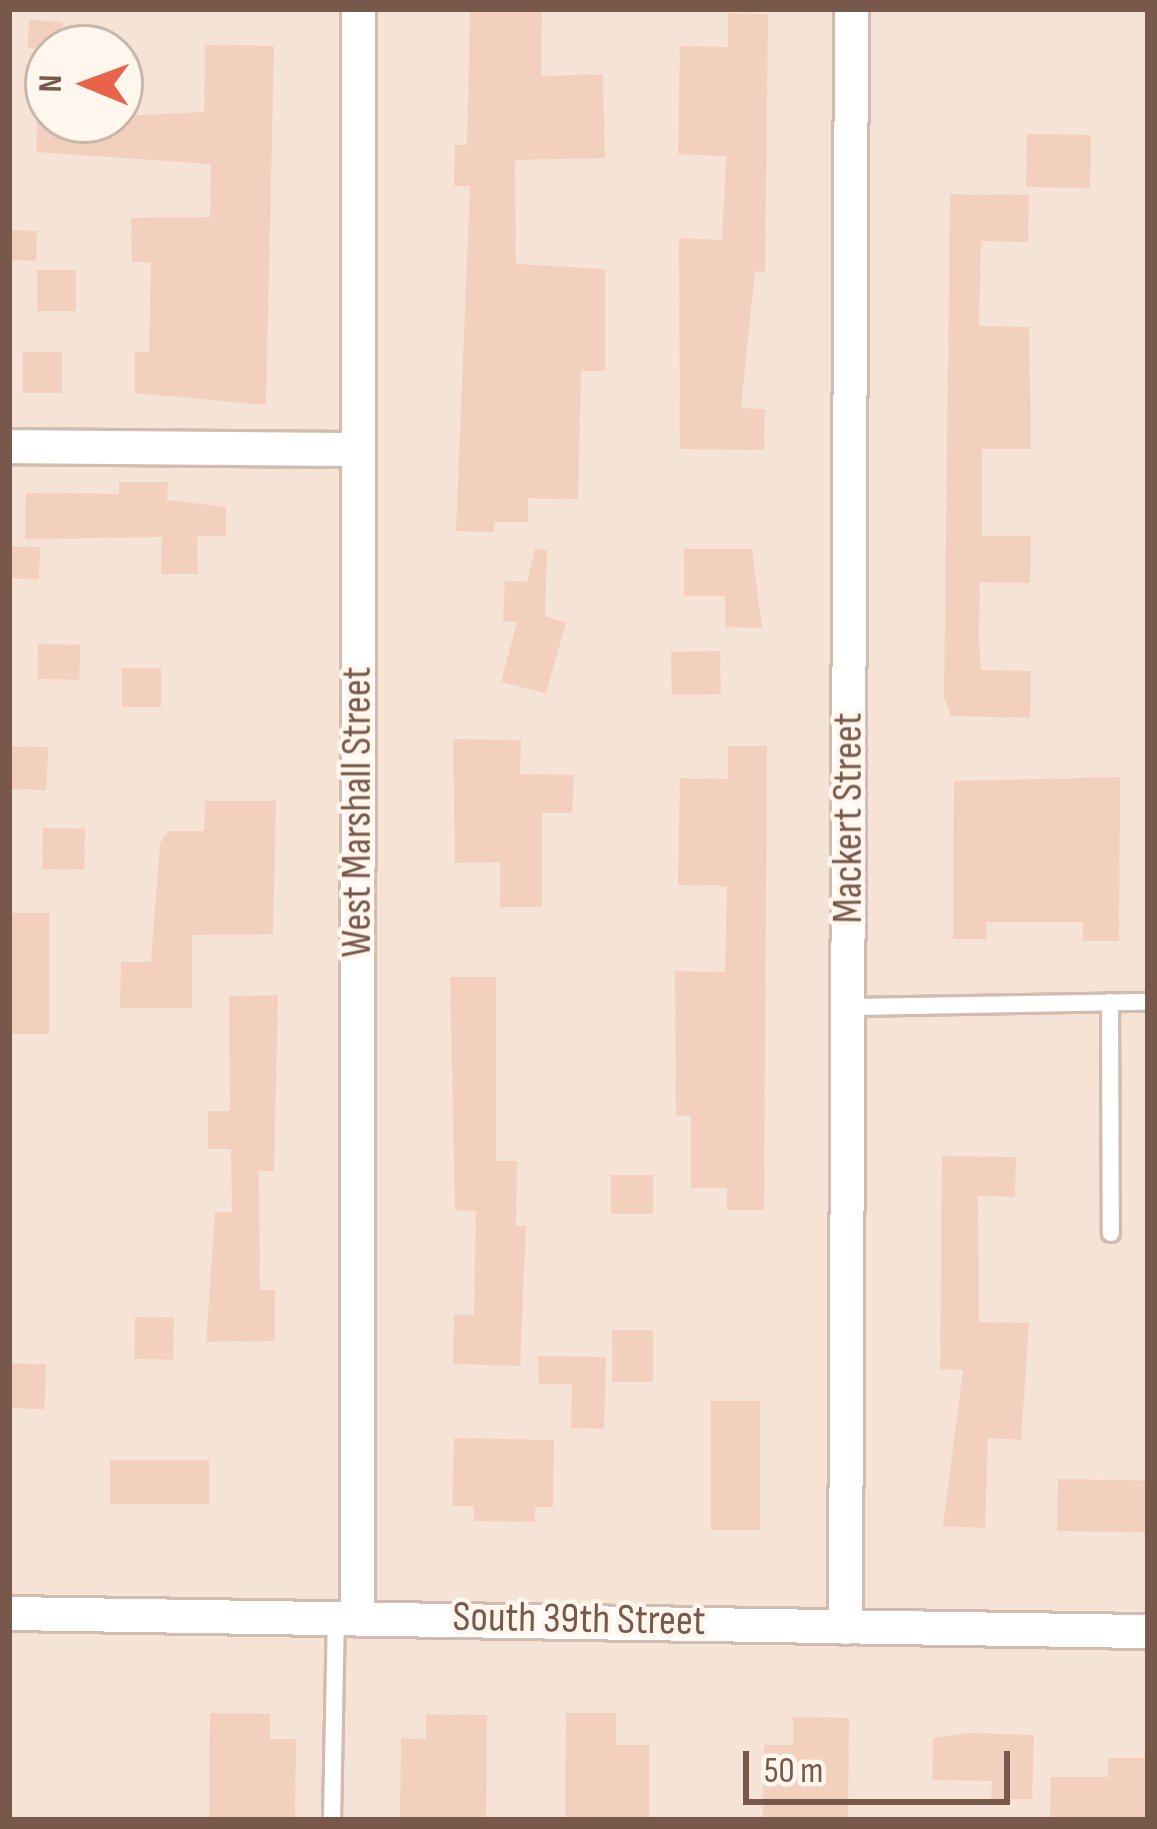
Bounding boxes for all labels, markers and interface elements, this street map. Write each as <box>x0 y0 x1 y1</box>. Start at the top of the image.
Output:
north arrow <box>24 24 144 144</box>
text: N <box>31 74 71 93</box>
street label: West Marshall Street <box>333 667 383 957</box>
street label: Mackert Street <box>824 713 874 923</box>
street label: South 39th Street <box>452 1593 706 1647</box>
scale bar <box>749 1727 1016 1801</box>
text: 50 m <box>764 1750 823 1793</box>

